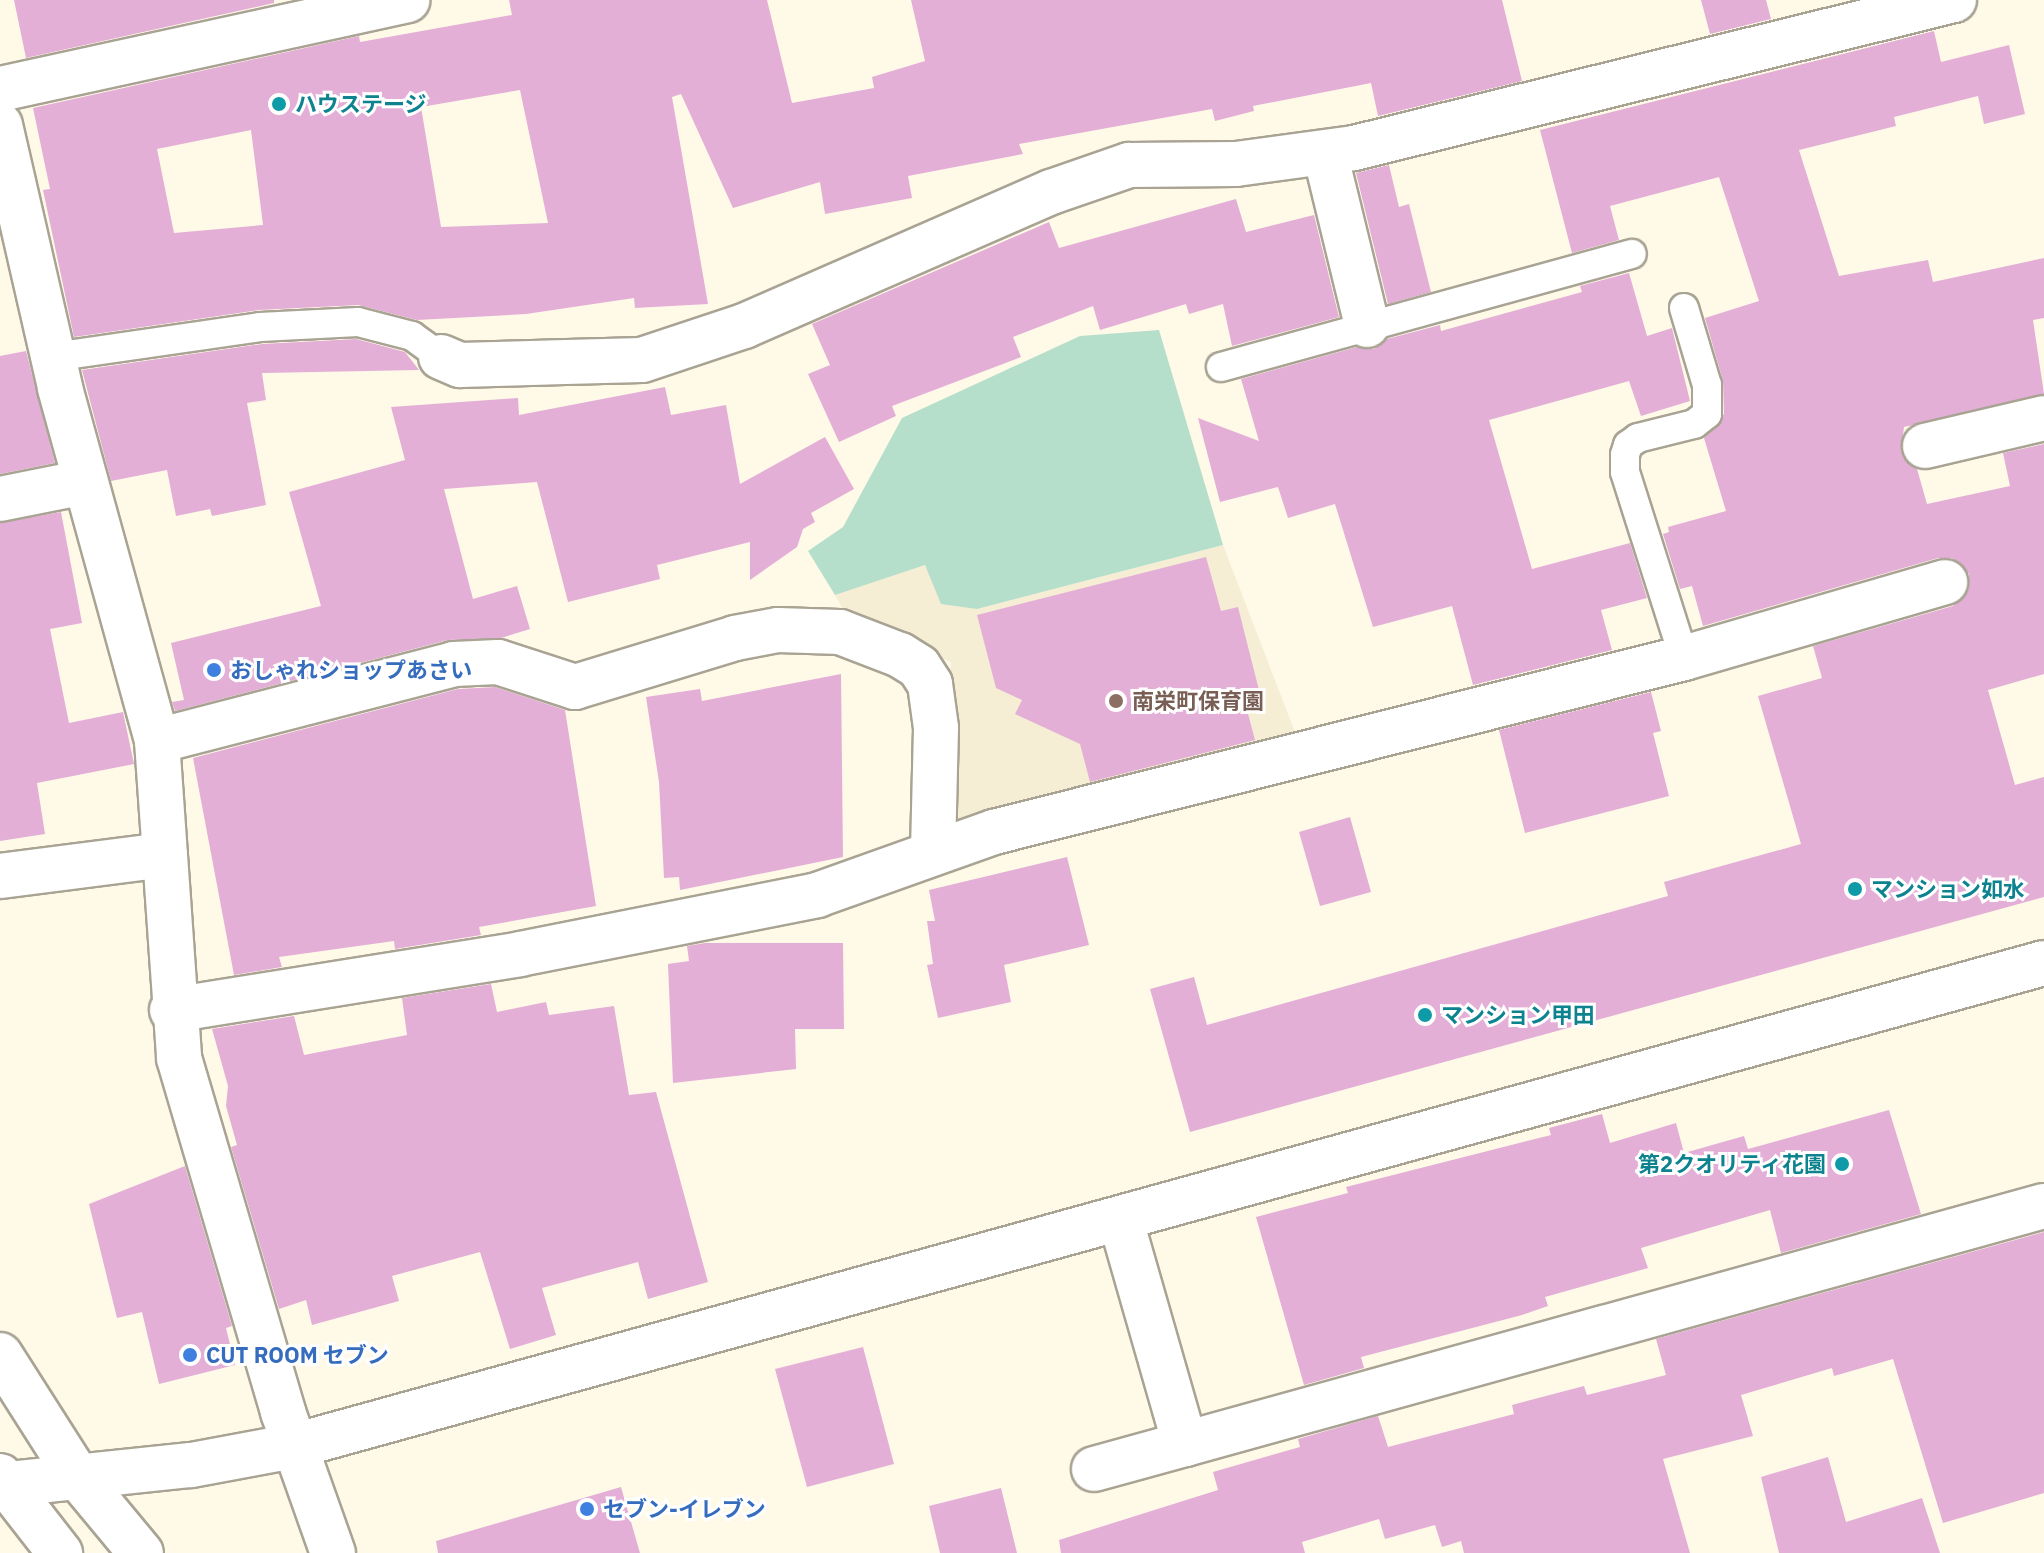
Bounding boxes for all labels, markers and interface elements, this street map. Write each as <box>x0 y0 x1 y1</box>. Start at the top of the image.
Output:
place label: ハウステージ <box>295 91 427 117</box>
marker: ハウステージ <box>270 95 288 113</box>
place label: おしゃれショップあさい <box>230 657 472 683</box>
marker: おしゃれショップあさい <box>205 661 223 679</box>
place label: 南栄町保育園 <box>1132 688 1264 714</box>
marker: 南栄町保育園 <box>1107 692 1125 710</box>
place label: マンション如水 <box>1871 876 2025 902</box>
marker: マンション如水 <box>1846 880 1864 898</box>
place label: マンション甲田 <box>1441 1002 1595 1028</box>
marker: マンション甲田 <box>1416 1006 1434 1024</box>
place label: 第2クオリティ花園 <box>1637 1151 1826 1177</box>
marker: 第2クオリティ花園 <box>1833 1155 1851 1173</box>
place label: CUT ROOM セブン <box>206 1342 389 1368</box>
marker: CUT ROOM セブン <box>181 1346 199 1364</box>
place label: セブン-イレブン <box>603 1496 766 1522</box>
marker: セブン-イレブン <box>578 1500 596 1518</box>

